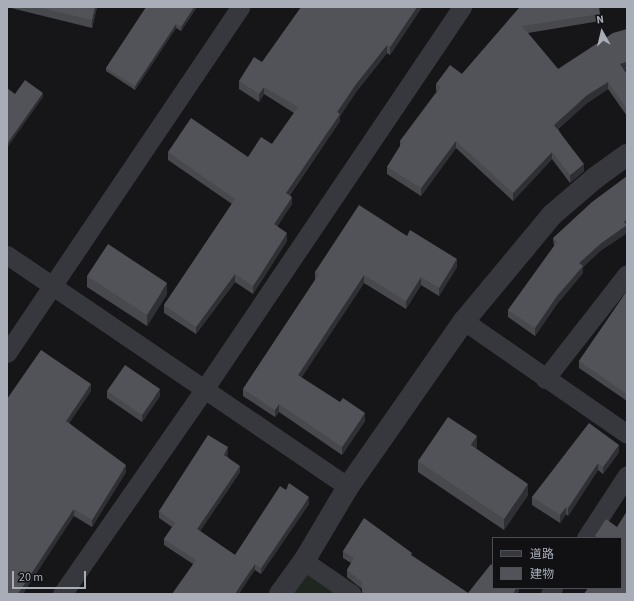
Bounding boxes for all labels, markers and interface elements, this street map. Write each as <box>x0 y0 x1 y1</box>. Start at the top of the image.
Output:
north arrow <box>582 12 622 52</box>
text: N <box>596 12 605 28</box>
legend <box>492 537 622 589</box>
text: 道路 <box>530 546 554 563</box>
scale bar <box>14 563 88 589</box>
text: 建物 <box>530 566 554 583</box>
text: 20 m <box>19 569 43 586</box>

